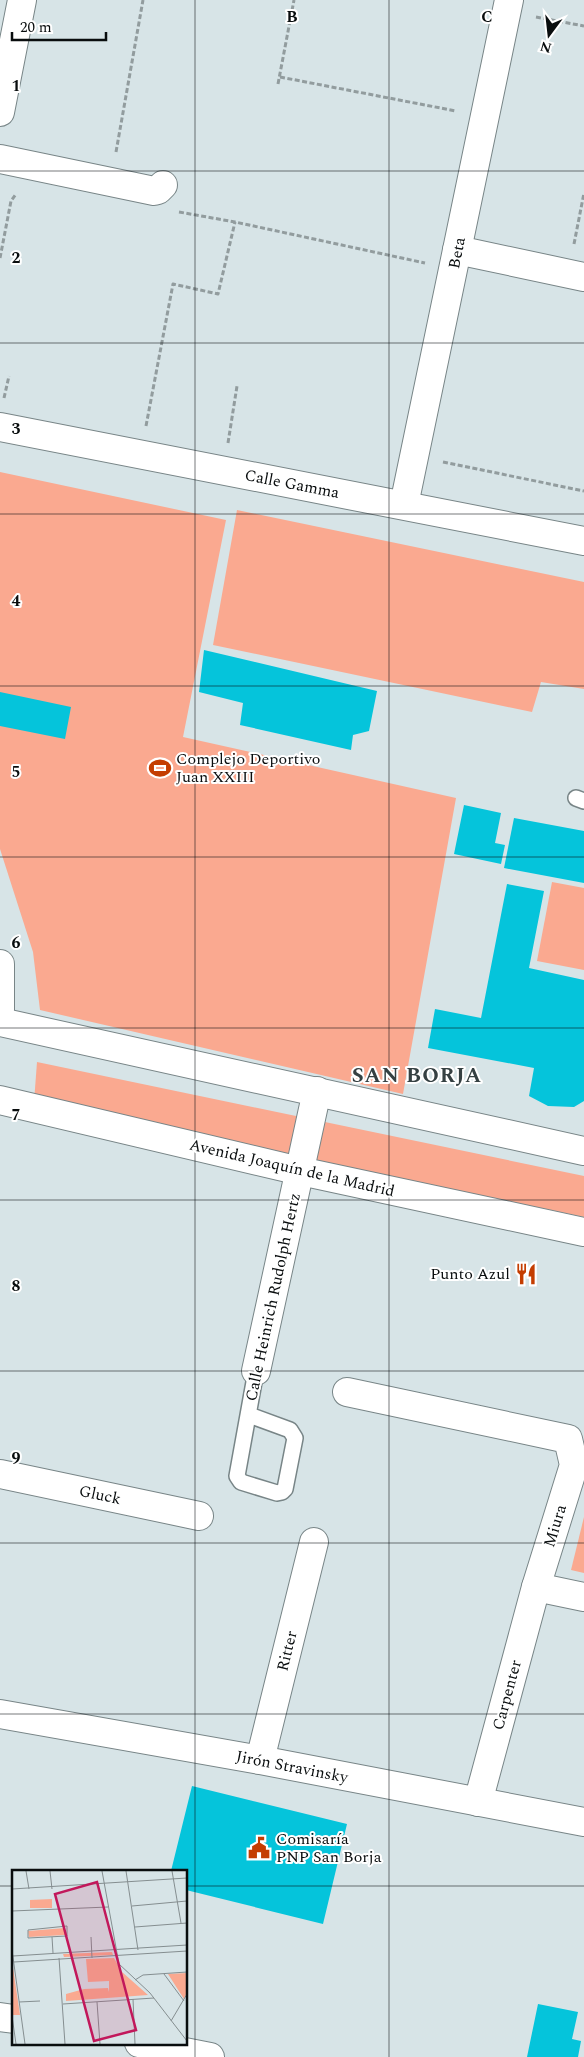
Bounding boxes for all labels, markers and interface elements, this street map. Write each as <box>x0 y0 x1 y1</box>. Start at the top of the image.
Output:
text: B <box>286 5 298 29</box>
text: C <box>481 5 493 29</box>
scale bar <box>12 10 106 42</box>
north arrow <box>524 10 574 60</box>
text: 20 m <box>20 16 52 39</box>
text: N <box>538 35 554 59</box>
text: 1 <box>12 74 20 98</box>
street label: Beta <box>442 235 472 271</box>
text: 2 <box>12 246 21 270</box>
text: 3 <box>12 417 21 441</box>
street label: Calle Gamma <box>243 463 342 505</box>
text: 4 <box>12 589 21 613</box>
place label: Complejo Deportivo Juan XXIII <box>176 747 320 789</box>
sports icon: Complejo Deportivo Juan XXIII <box>147 755 173 781</box>
text: 5 <box>12 760 20 784</box>
text: 6 <box>12 931 21 955</box>
district label: SAN BORJA <box>352 1060 482 1092</box>
text: 7 <box>12 1103 21 1127</box>
street label: Avenida Joaquín de la Madrid <box>187 1133 397 1203</box>
street label: Calle Heinrich Rudolph Hertz <box>239 1191 307 1403</box>
restaurant icon: Punto Azul <box>513 1261 539 1287</box>
place label: Punto Azul <box>430 1262 510 1286</box>
text: 8 <box>12 1274 21 1298</box>
text: 9 <box>12 1446 21 1470</box>
street label: Gluck <box>77 1479 123 1511</box>
street label: Miura <box>537 1501 573 1550</box>
street label: Ritter <box>270 1628 304 1674</box>
street label: Carpenter <box>486 1657 528 1733</box>
street label: Jirón Stravinsky <box>234 1744 351 1790</box>
place label: Comisaría PNP San Borja <box>276 1827 382 1869</box>
public building icon: Comisaría PNP San Borja <box>246 1835 272 1861</box>
inset map <box>12 1870 188 2044</box>

